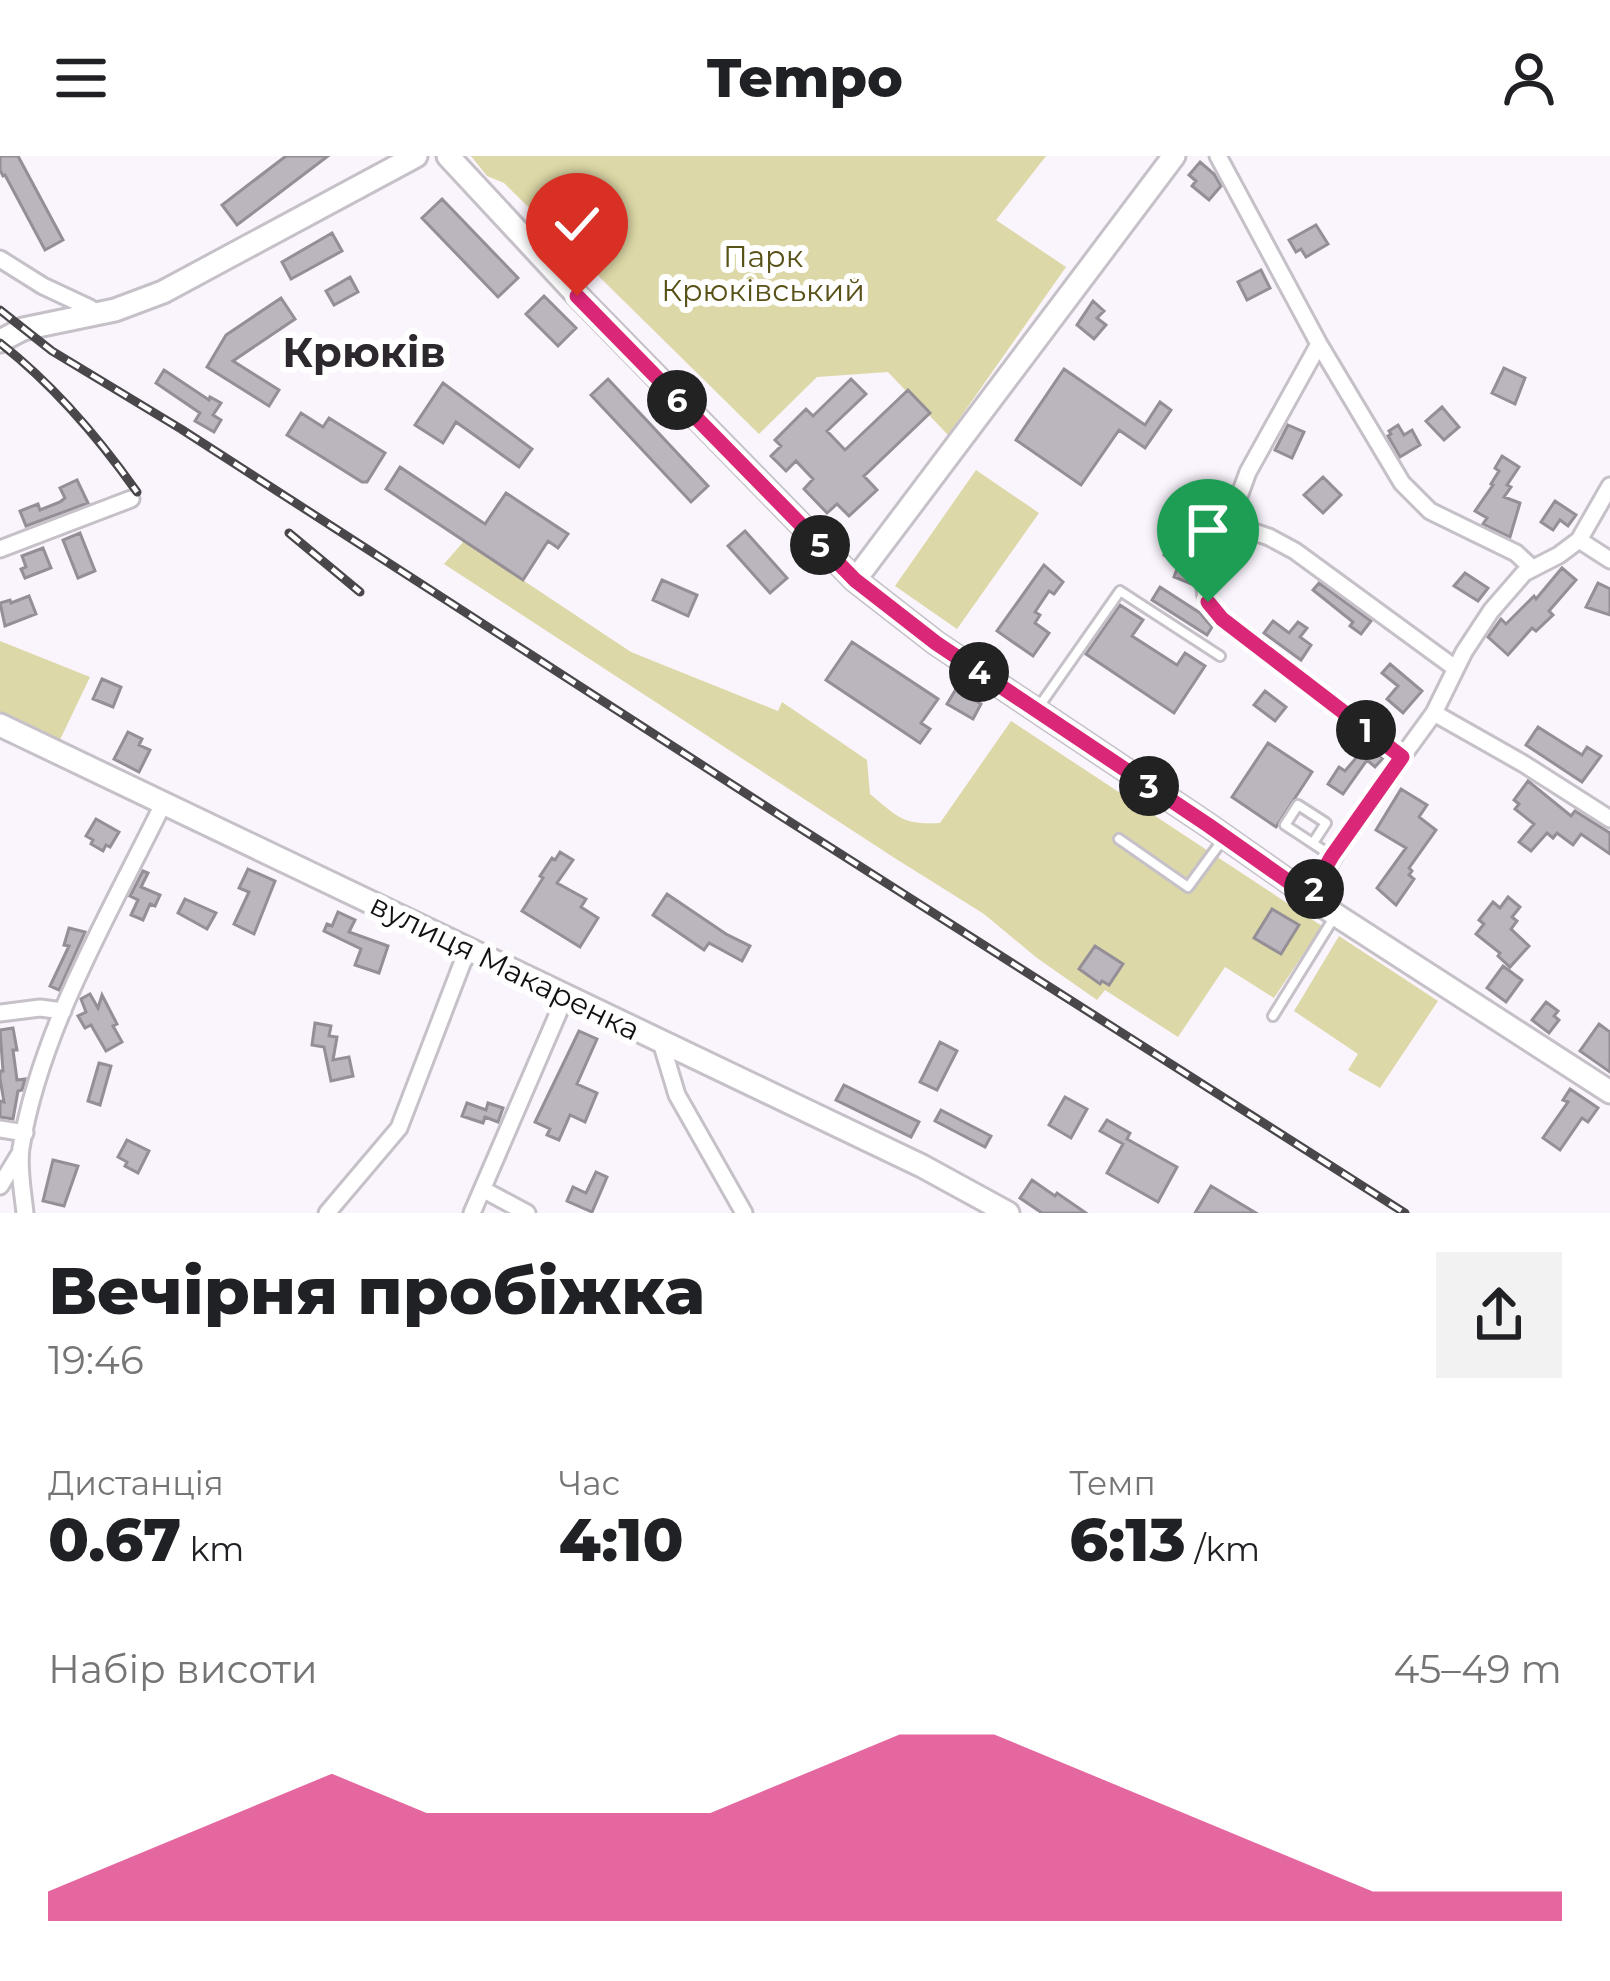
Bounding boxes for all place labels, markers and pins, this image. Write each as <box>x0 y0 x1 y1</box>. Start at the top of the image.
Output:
pin <box>526 173 628 296</box>
pin: 6 <box>647 370 707 430</box>
pin <box>1157 479 1259 602</box>
pin: 5 <box>790 515 850 575</box>
pin: 4 <box>949 642 1009 702</box>
pin: 1 <box>1336 700 1396 760</box>
pin: 3 <box>1119 756 1179 816</box>
pin: 2 <box>1284 859 1344 919</box>

